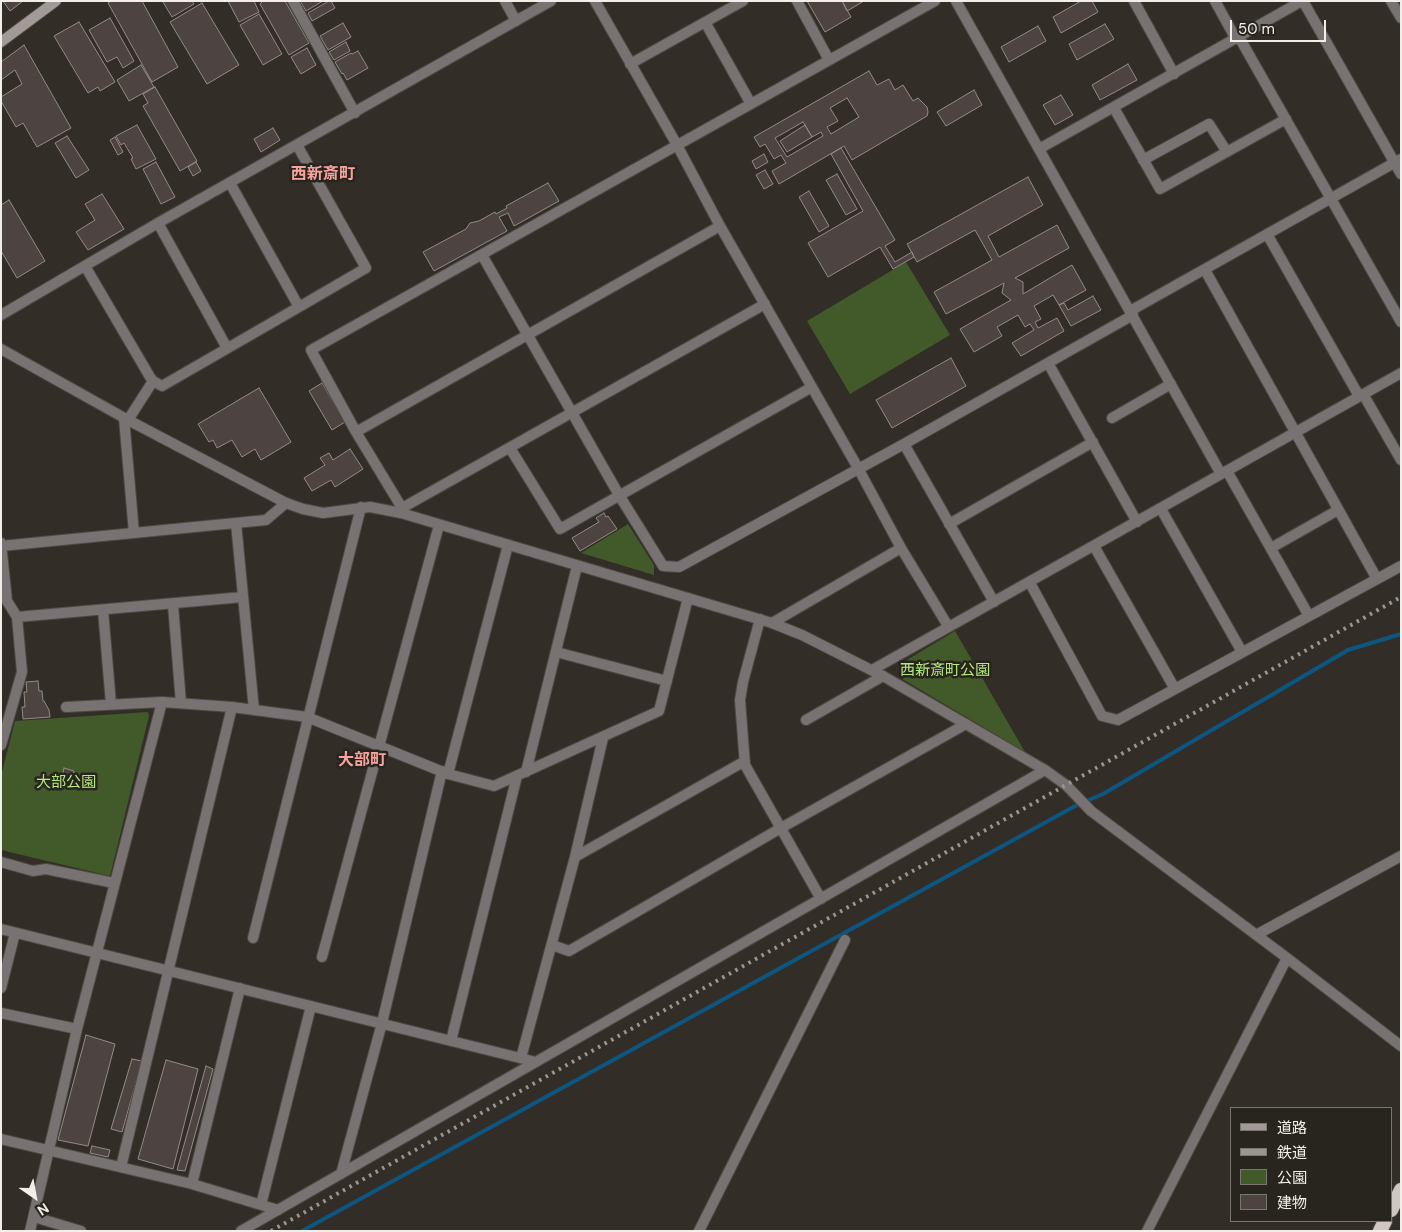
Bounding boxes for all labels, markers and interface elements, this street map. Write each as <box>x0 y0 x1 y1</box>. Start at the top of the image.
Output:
scale bar <box>1232 10 1328 42</box>
text: 50 m <box>1238 19 1275 39</box>
district label: 西新斎町 <box>291 165 355 185</box>
park label: 西新斎町公園 <box>900 662 990 680</box>
district label: 大部町 <box>338 751 386 771</box>
park label: 大部公園 <box>36 774 96 792</box>
legend <box>1230 1107 1392 1222</box>
text: 道路 <box>1277 1118 1307 1138</box>
text: 鉄道 <box>1277 1143 1307 1163</box>
text: 公園 <box>1277 1168 1307 1188</box>
north arrow <box>10 1172 60 1222</box>
text: 建物 <box>1277 1193 1307 1213</box>
text: N <box>34 1199 52 1220</box>

